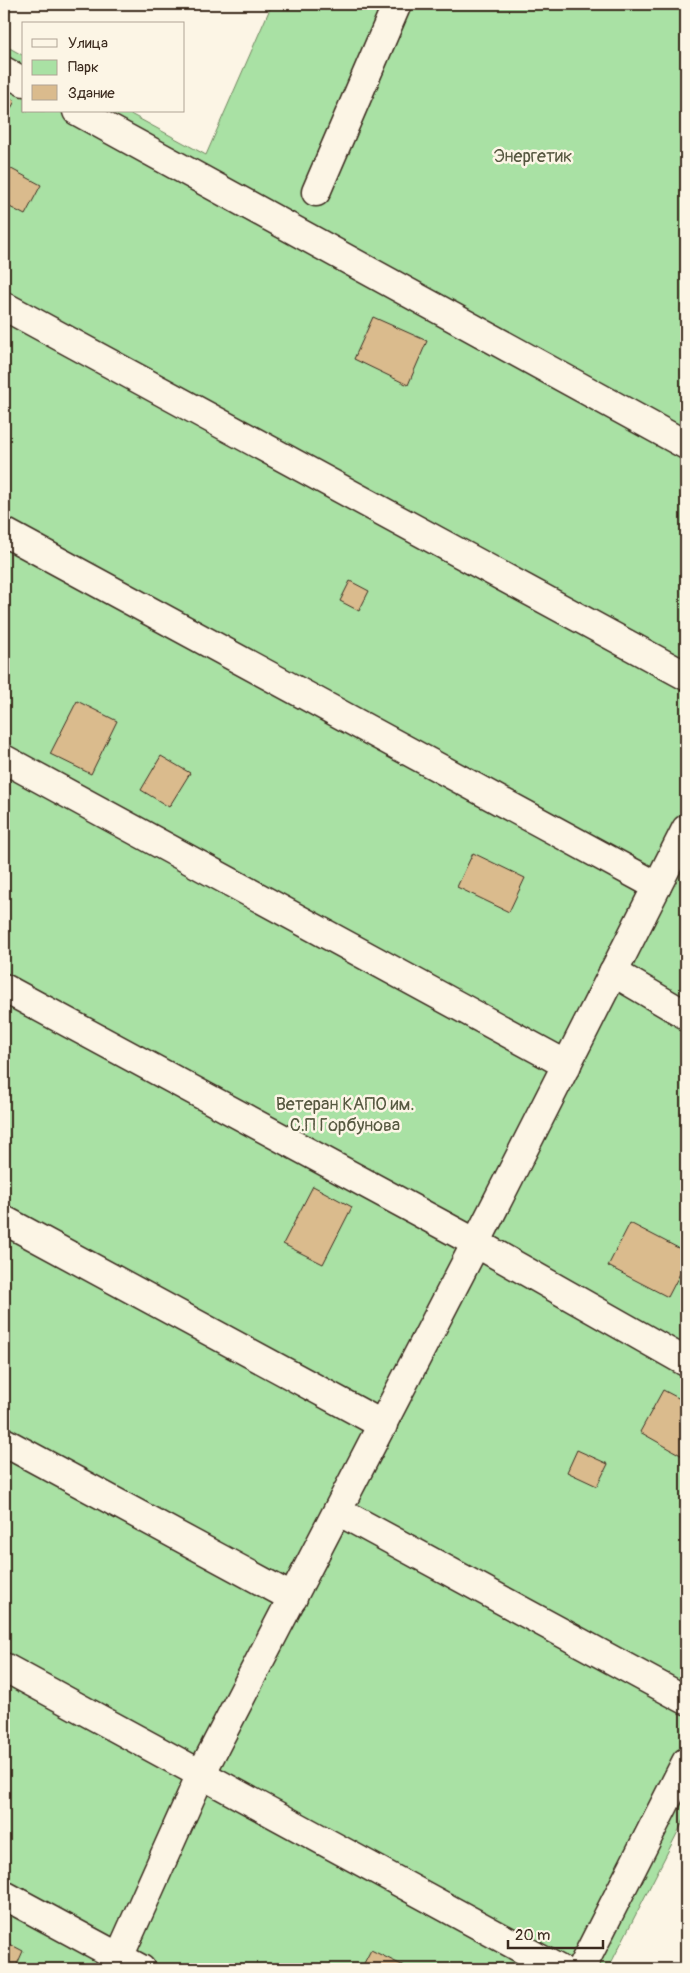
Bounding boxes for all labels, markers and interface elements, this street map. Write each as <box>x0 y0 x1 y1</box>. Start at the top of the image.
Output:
legend <box>22 22 185 112</box>
text: Улица <box>68 34 108 53</box>
text: Парк <box>68 58 99 77</box>
text: Здание <box>68 84 115 103</box>
park label: Энергетик <box>494 145 572 168</box>
park label: Ветеран КАПО им. С.П Горбунова <box>276 1093 414 1137</box>
scale bar <box>508 1918 602 1950</box>
text: 20 m <box>515 1926 550 1945</box>

